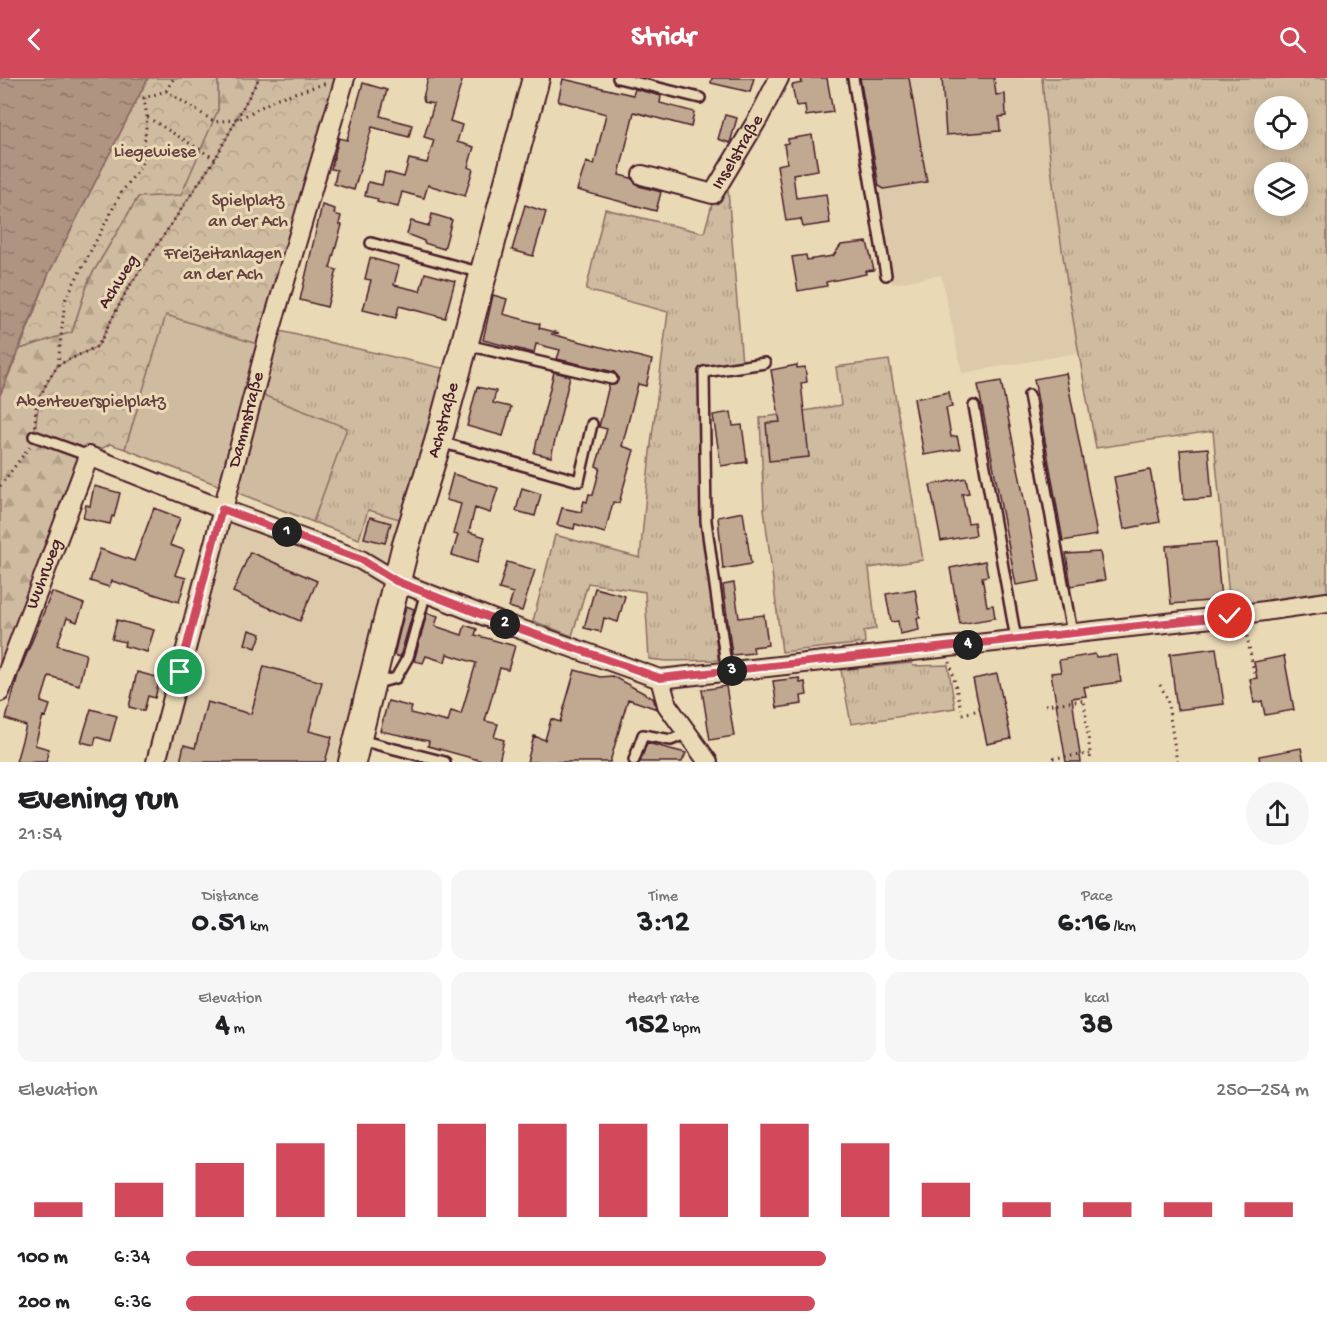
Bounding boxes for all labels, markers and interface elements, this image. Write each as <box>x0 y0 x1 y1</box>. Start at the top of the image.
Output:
icon: back <box>18 23 51 56</box>
text: Stridr <box>631 23 696 55</box>
icon: search <box>1276 23 1309 56</box>
map controls <box>1254 96 1308 216</box>
button: locate <box>1254 96 1308 150</box>
street label: Inselstraße <box>707 111 769 194</box>
park label: Liegewiese <box>114 142 197 163</box>
button: layers <box>1254 162 1308 216</box>
park label: Spielplatz an der Ach <box>208 191 288 233</box>
park label: Freizeitanlagen an der Ach <box>163 244 282 286</box>
street label: Achweg <box>94 251 144 313</box>
street label: Dammstraße <box>224 369 269 471</box>
street label: Achstraße <box>423 380 464 460</box>
park label: Abenteuerspielplatz <box>16 392 167 413</box>
pin: 1 <box>272 517 302 547</box>
text: 1 <box>284 522 290 541</box>
street label: Wuhrweg <box>22 536 67 612</box>
pin <box>1204 590 1255 641</box>
icon: check <box>1213 599 1246 632</box>
pin: 2 <box>490 609 520 639</box>
text: 2 <box>501 614 509 633</box>
pin: 4 <box>953 630 983 660</box>
text: 4 <box>964 635 972 654</box>
pin <box>154 646 205 697</box>
icon: arrive <box>163 655 196 688</box>
pin: 3 <box>717 656 747 686</box>
text: 3 <box>728 661 736 680</box>
text: Evening run <box>18 782 178 820</box>
button: share <box>1246 782 1309 845</box>
text: 21:54 <box>18 824 62 847</box>
text: Distance <box>202 888 258 907</box>
text: Time <box>649 888 678 907</box>
text: Pace <box>1081 888 1113 907</box>
text: 0.51 <box>192 907 246 942</box>
text: 3:12 <box>638 907 689 942</box>
text: 6:16 <box>1058 907 1110 942</box>
text: km <box>246 918 268 937</box>
text: /km <box>1110 918 1136 937</box>
text: Elevation <box>198 990 262 1009</box>
text: Heart rate <box>628 990 699 1009</box>
text: kcal <box>1084 990 1109 1009</box>
text: 4 <box>215 1009 230 1044</box>
text: 152 <box>626 1009 669 1044</box>
text: 38 <box>1081 1009 1113 1044</box>
text: m <box>230 1020 245 1039</box>
text: bpm <box>669 1020 701 1039</box>
text: Elevation <box>18 1080 98 1103</box>
text: 250–254 m <box>1216 1080 1309 1103</box>
text: 100 m <box>18 1247 68 1270</box>
text: 6:34 <box>114 1247 150 1270</box>
text: 200 m <box>18 1292 69 1315</box>
text: 6:36 <box>114 1292 151 1315</box>

